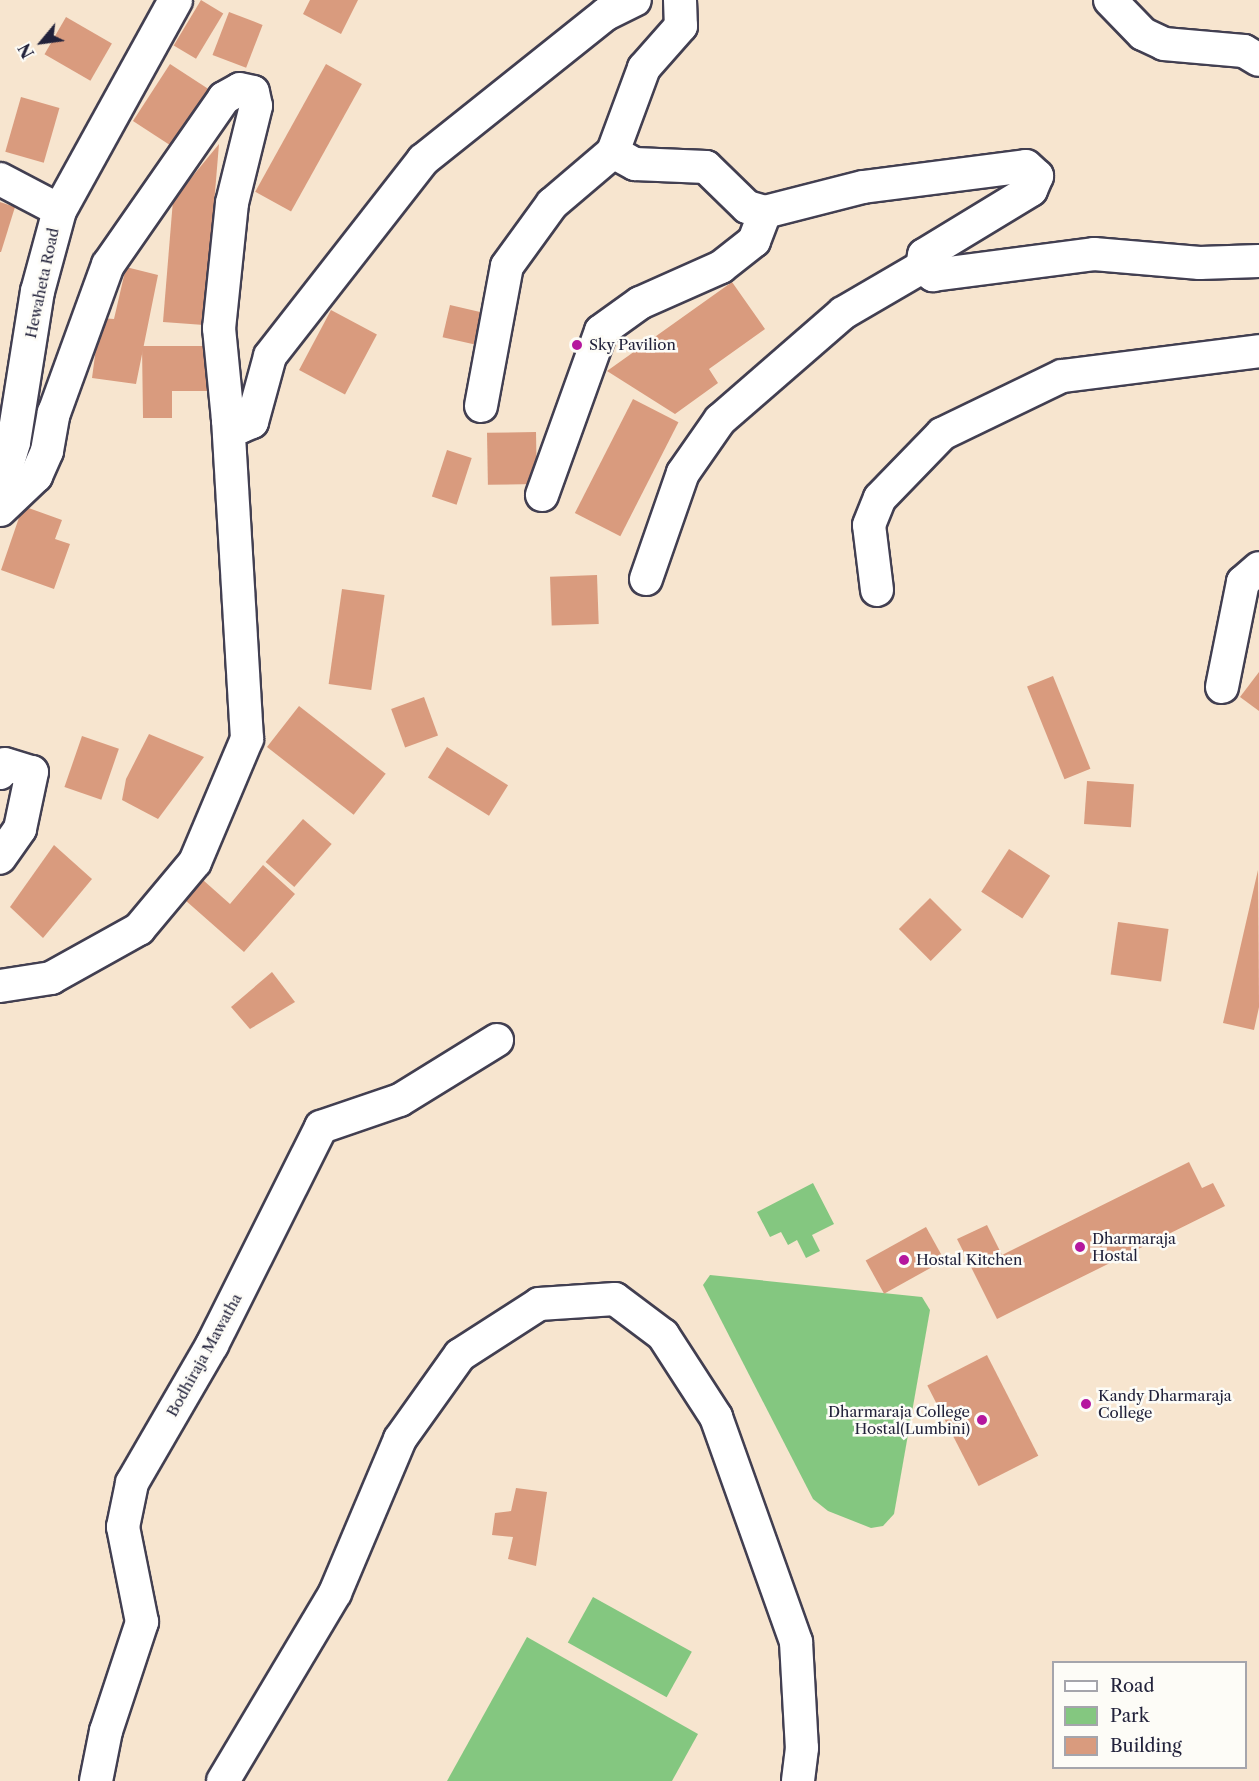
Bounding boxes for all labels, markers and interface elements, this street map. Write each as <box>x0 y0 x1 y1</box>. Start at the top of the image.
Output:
north arrow <box>12 12 72 72</box>
text: N <box>14 40 38 62</box>
street label: Hewaheta Road <box>21 226 63 340</box>
place label: Sky Pavilion <box>589 336 676 354</box>
marker: Sky Pavilion <box>570 338 584 352</box>
place label: Dharmaraja Hostal <box>1092 1229 1176 1264</box>
marker: Dharmaraja Hostal <box>1073 1240 1087 1254</box>
place label: Hostal Kitchen <box>916 1251 1022 1269</box>
marker: Hostal Kitchen <box>897 1253 911 1267</box>
street label: Bodhiraja Mawatha <box>163 1290 245 1420</box>
place label: Kandy Dharmaraja College <box>1098 1386 1232 1421</box>
marker: Kandy Dharmaraja College <box>1079 1397 1093 1411</box>
place label: Dharmaraja College Hostal(Lumbini) <box>828 1402 970 1437</box>
marker: Dharmaraja College Hostal(Lumbini) <box>975 1413 989 1427</box>
legend <box>1052 1661 1247 1769</box>
text: Road <box>1110 1675 1155 1697</box>
text: Park <box>1110 1705 1149 1727</box>
text: Building <box>1110 1735 1182 1757</box>

